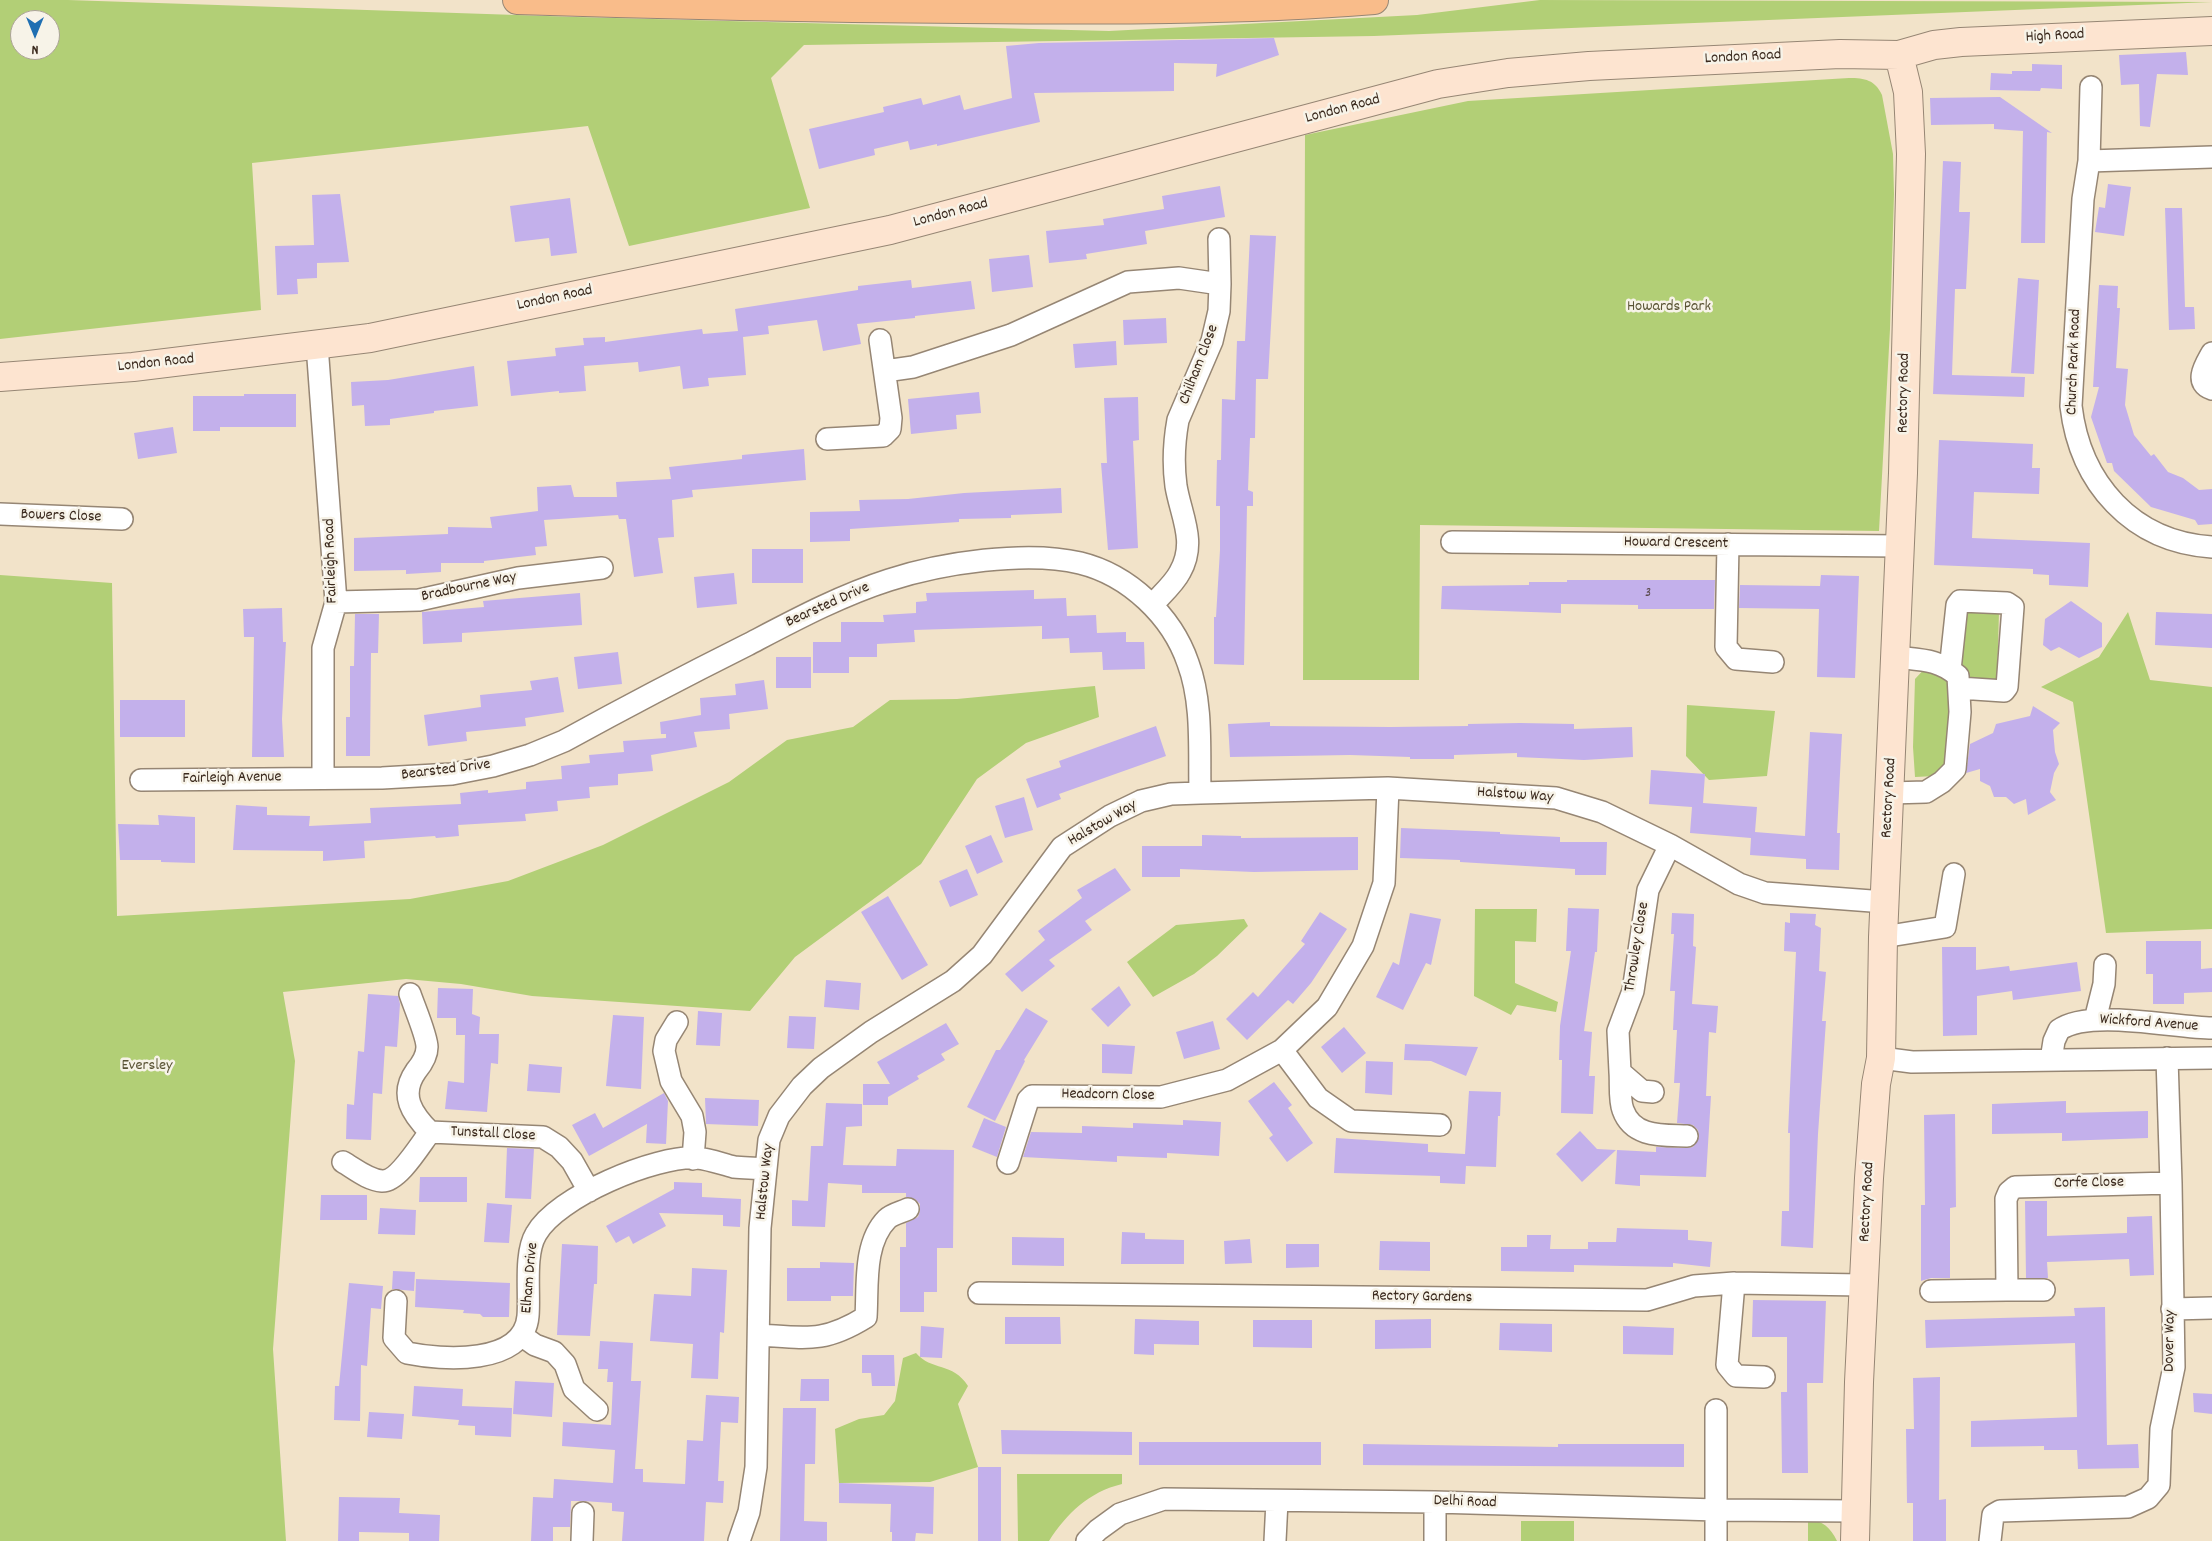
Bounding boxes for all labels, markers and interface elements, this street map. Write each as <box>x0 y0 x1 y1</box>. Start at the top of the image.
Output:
north arrow <box>10 10 60 60</box>
street label: High Road <box>2025 26 2085 48</box>
text: N <box>32 39 38 59</box>
street label: London Road <box>1704 46 1782 70</box>
street label: London Road <box>1303 91 1383 129</box>
street label: London Road <box>911 195 991 233</box>
street label: London Road <box>516 282 594 316</box>
park label: Howards Park <box>1627 298 1711 318</box>
street label: Church Park Road <box>2064 309 2086 415</box>
street label: Chilham Close <box>1176 322 1224 408</box>
street label: London Road <box>117 350 195 378</box>
street label: Rectory Road <box>1895 353 1915 433</box>
street label: Bowers Close <box>20 506 102 528</box>
street label: Fairleigh Road <box>321 518 343 604</box>
street label: Howard Crescent <box>1624 533 1728 555</box>
street label: Bradbourne Way <box>420 569 518 607</box>
street label: Bearsted Drive <box>783 579 873 633</box>
house number: 3 <box>1645 586 1651 602</box>
street label: Bearsted Drive <box>400 756 492 786</box>
street label: Rectory Road <box>1878 757 1902 839</box>
street label: Fairleigh Avenue <box>182 769 282 789</box>
street label: Halstow Way <box>1476 784 1554 808</box>
street label: Halstow Way <box>1065 797 1141 851</box>
street label: Throwley Close <box>1621 901 1655 993</box>
street label: Wickford Avenue <box>2099 1011 2199 1037</box>
park label: Eversley <box>122 1057 172 1077</box>
street label: Headcorn Close <box>1061 1086 1155 1106</box>
street label: Tunstall Close <box>450 1123 536 1147</box>
street label: Halstow Way <box>752 1143 780 1221</box>
street label: Rectory Road <box>1856 1161 1880 1243</box>
street label: Corfe Close <box>2054 1174 2124 1194</box>
street label: Elham Drive <box>518 1242 544 1314</box>
street label: Rectory Gardens <box>1372 1288 1472 1308</box>
street label: Dover Way <box>2161 1310 2181 1372</box>
street label: Delhi Road <box>1433 1492 1497 1514</box>

